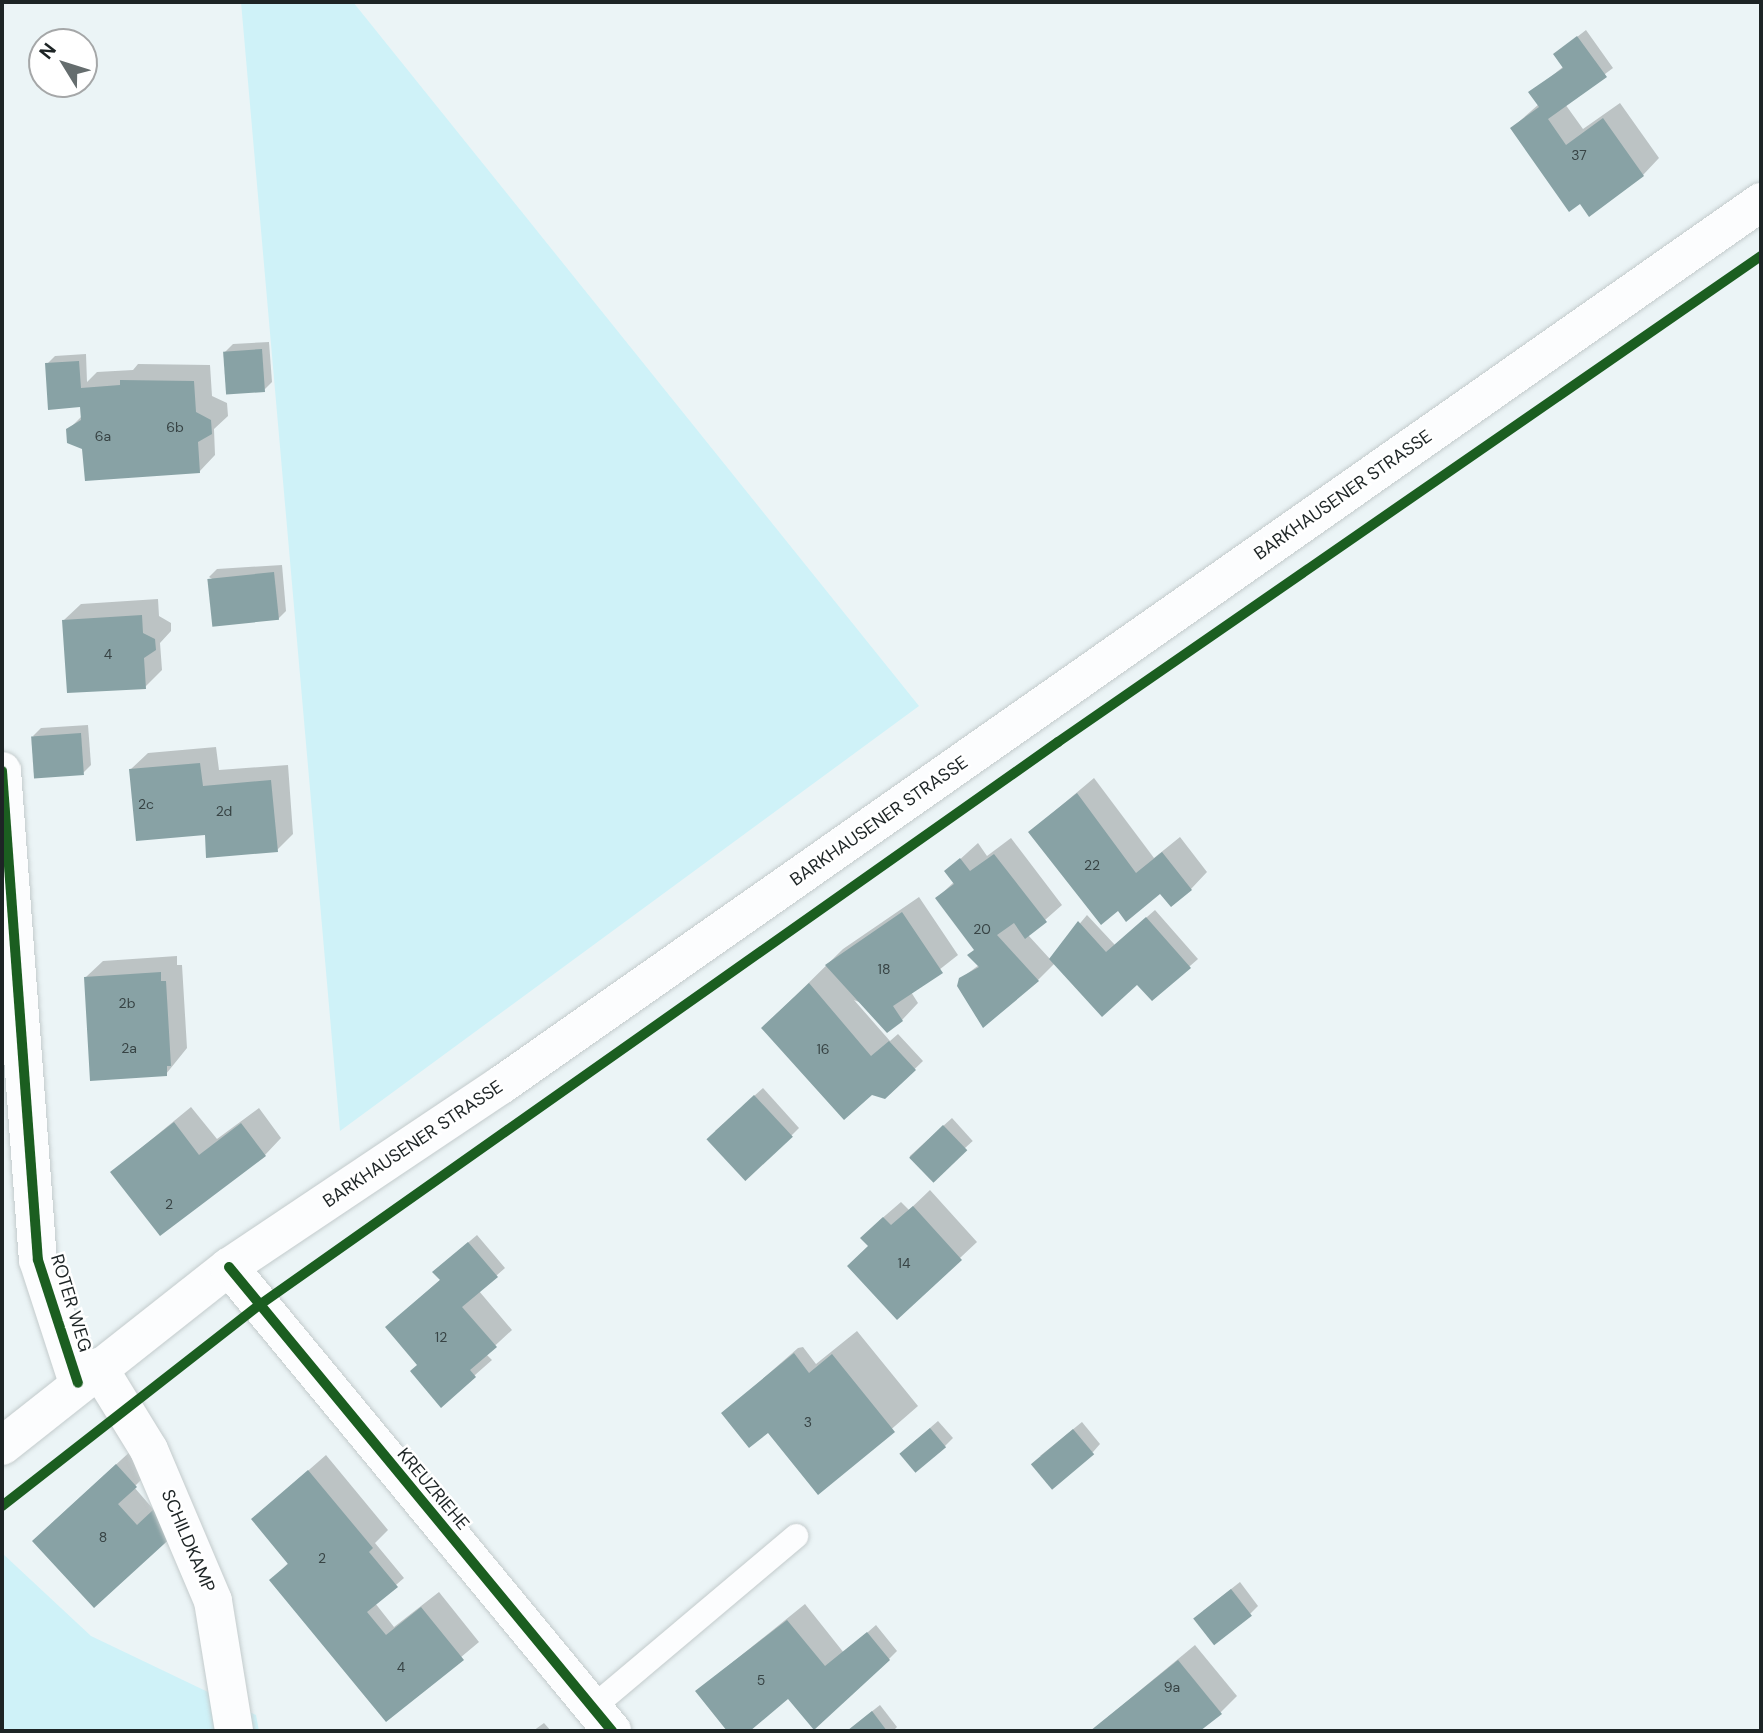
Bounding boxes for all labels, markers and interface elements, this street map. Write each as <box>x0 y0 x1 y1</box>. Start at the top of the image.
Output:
north arrow <box>28 28 98 98</box>
text: N <box>34 38 62 64</box>
house number: 37 <box>1571 147 1587 163</box>
house number: 6b <box>166 419 184 435</box>
street label: BARKHAUSENER STRASSE <box>1250 425 1436 565</box>
house number: 6a <box>95 428 111 444</box>
house number: 4 <box>104 646 112 662</box>
street label: BARKHAUSENER STRASSE <box>786 751 972 891</box>
house number: 2c <box>138 796 154 812</box>
house number: 2d <box>216 803 232 819</box>
house number: 22 <box>1084 857 1100 873</box>
house number: 20 <box>973 921 991 937</box>
house number: 18 <box>878 961 890 977</box>
house number: 2b <box>119 995 135 1011</box>
house number: 2a <box>121 1040 137 1056</box>
house number: 16 <box>816 1041 830 1057</box>
street label: BARKHAUSENER STRASSE <box>319 1076 507 1212</box>
house number: 2 <box>165 1196 173 1212</box>
street label: ROTER WEG <box>46 1252 96 1354</box>
house number: 14 <box>898 1255 910 1271</box>
house number: 12 <box>435 1329 447 1345</box>
house number: 3 <box>804 1414 812 1430</box>
street label: KREUZRIEHE <box>392 1444 474 1534</box>
street label: SCHILDKAMP <box>157 1486 219 1596</box>
house number: 8 <box>99 1529 107 1545</box>
house number: 2 <box>318 1550 326 1566</box>
house number: 4 <box>397 1659 405 1675</box>
house number: 5 <box>757 1672 765 1688</box>
house number: 9a <box>1164 1679 1180 1695</box>

